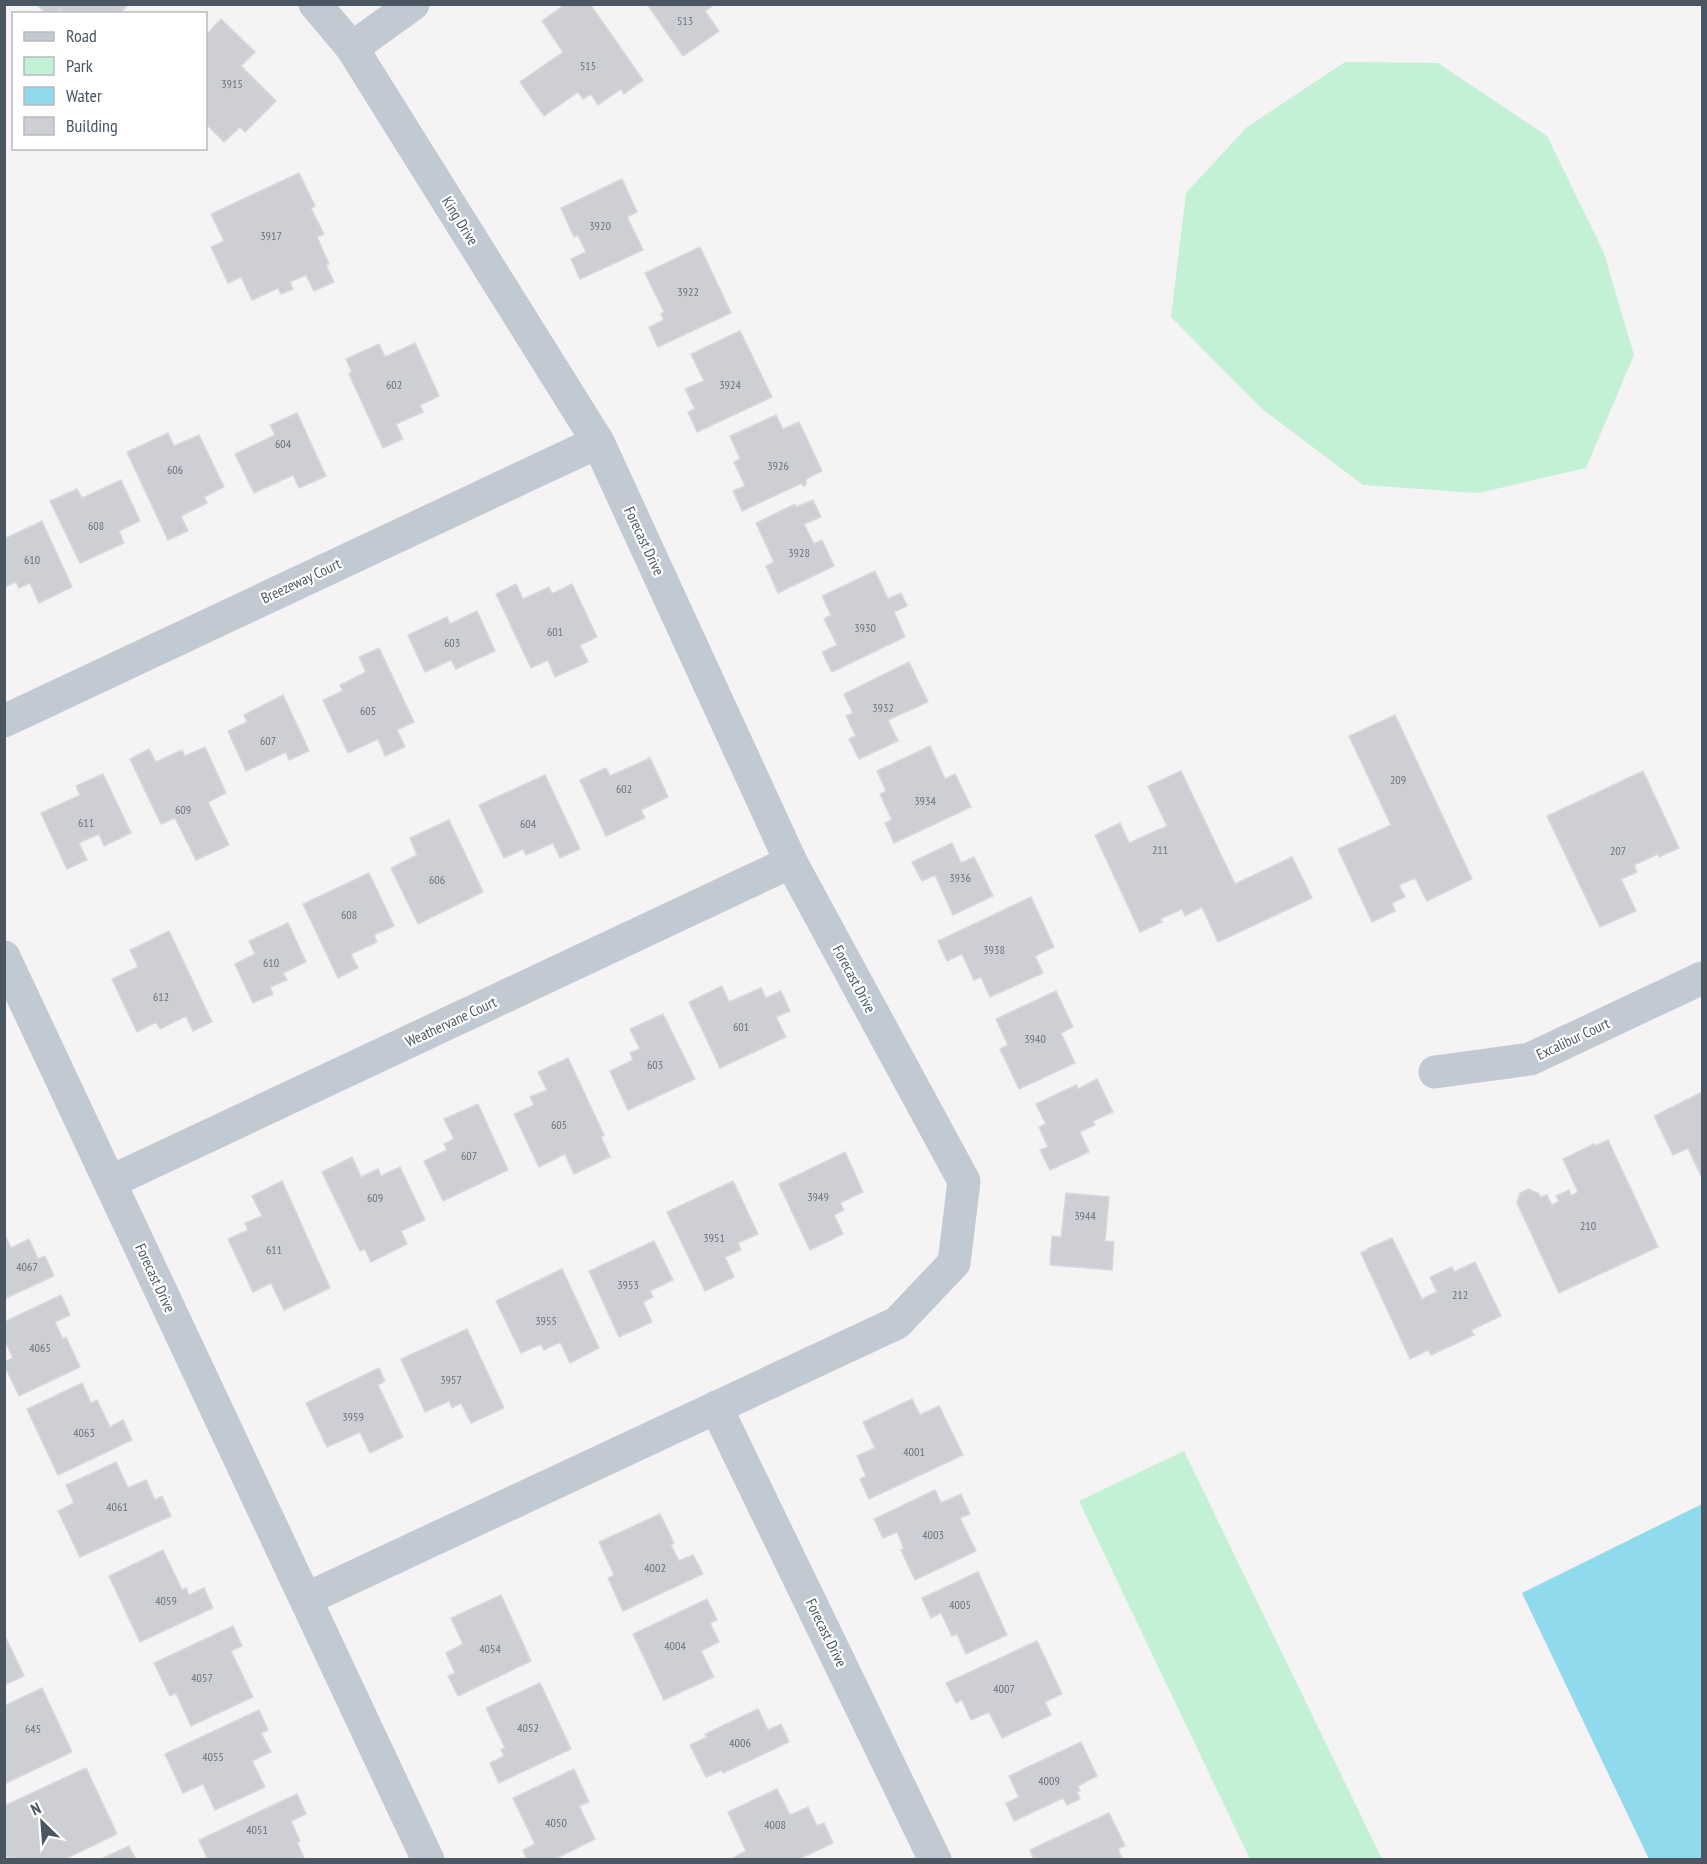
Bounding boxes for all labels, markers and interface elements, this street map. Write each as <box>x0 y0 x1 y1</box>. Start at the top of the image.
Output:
legend <box>12 12 207 150</box>
house number: 513 <box>677 13 693 28</box>
text: Road <box>66 24 97 47</box>
text: Park <box>66 54 93 77</box>
house number: 515 <box>580 58 596 73</box>
house number: 3915 <box>221 76 243 91</box>
text: Water <box>66 84 102 107</box>
text: Building <box>66 114 118 137</box>
street label: King Drive <box>438 193 483 249</box>
house number: 3920 <box>589 218 611 233</box>
house number: 3917 <box>260 228 282 243</box>
house number: 3922 <box>677 284 699 299</box>
house number: 602 <box>386 377 402 392</box>
house number: 3924 <box>719 377 741 392</box>
house number: 604 <box>275 436 292 451</box>
house number: 3926 <box>767 458 789 473</box>
house number: 606 <box>167 462 183 477</box>
street label: Forecast Drive <box>620 503 669 578</box>
house number: 608 <box>88 518 104 533</box>
house number: 3928 <box>788 545 810 560</box>
house number: 610 <box>24 552 40 567</box>
street label: Breezeway Court <box>258 554 344 607</box>
house number: 3930 <box>854 620 876 635</box>
house number: 601 <box>547 624 563 639</box>
house number: 603 <box>444 635 460 650</box>
house number: 3932 <box>872 700 894 715</box>
house number: 605 <box>360 703 376 718</box>
house number: 607 <box>260 733 276 748</box>
house number: 209 <box>1390 772 1406 787</box>
house number: 602 <box>616 781 632 796</box>
house number: 3934 <box>914 793 936 808</box>
house number: 609 <box>175 802 191 817</box>
house number: 611 <box>78 815 94 830</box>
house number: 604 <box>520 816 537 831</box>
house number: 211 <box>1152 842 1168 857</box>
house number: 207 <box>1610 843 1626 858</box>
house number: 3936 <box>949 870 971 885</box>
house number: 606 <box>429 872 445 887</box>
house number: 608 <box>341 907 357 922</box>
street label: Forecast Drive <box>829 942 880 1016</box>
house number: 3938 <box>983 942 1005 957</box>
house number: 610 <box>263 955 279 970</box>
house number: 612 <box>153 989 169 1004</box>
street label: Weathervane Court <box>402 992 499 1051</box>
street label: Excalibur Court <box>1533 1013 1612 1064</box>
house number: 601 <box>733 1019 749 1034</box>
house number: 3940 <box>1024 1031 1046 1046</box>
house number: 603 <box>647 1057 663 1072</box>
house number: 605 <box>551 1117 567 1132</box>
house number: 607 <box>461 1148 477 1163</box>
house number: 3949 <box>807 1189 829 1204</box>
house number: 609 <box>367 1190 383 1205</box>
house number: 3944 <box>1074 1208 1096 1223</box>
house number: 210 <box>1580 1218 1596 1233</box>
house number: 3951 <box>703 1230 725 1245</box>
street label: Forecast Drive <box>131 1240 180 1315</box>
house number: 611 <box>266 1242 282 1257</box>
house number: 4067 <box>16 1259 38 1274</box>
house number: 3953 <box>617 1277 639 1292</box>
house number: 212 <box>1452 1287 1468 1302</box>
house number: 3955 <box>535 1313 557 1328</box>
house number: 4065 <box>29 1340 51 1355</box>
house number: 3957 <box>440 1372 462 1387</box>
house number: 3959 <box>342 1409 364 1424</box>
house number: 4063 <box>73 1425 95 1440</box>
house number: 4001 <box>903 1444 925 1459</box>
house number: 4061 <box>106 1499 128 1514</box>
house number: 4003 <box>922 1527 944 1542</box>
house number: 4002 <box>644 1560 666 1575</box>
house number: 4059 <box>155 1593 177 1608</box>
street label: Forecast Drive <box>802 1595 851 1670</box>
house number: 4005 <box>949 1597 971 1612</box>
house number: 4004 <box>664 1638 686 1653</box>
house number: 4054 <box>479 1641 501 1656</box>
house number: 4057 <box>191 1670 213 1685</box>
house number: 4007 <box>993 1681 1015 1696</box>
house number: 4052 <box>517 1720 539 1735</box>
house number: 645 <box>25 1721 41 1736</box>
house number: 4006 <box>729 1735 751 1750</box>
house number: 4055 <box>202 1749 224 1764</box>
house number: 4009 <box>1038 1773 1060 1788</box>
north arrow <box>12 1792 72 1852</box>
text: N <box>28 1798 44 1819</box>
house number: 4050 <box>545 1815 567 1830</box>
house number: 4008 <box>764 1817 786 1832</box>
house number: 4051 <box>246 1822 268 1837</box>

